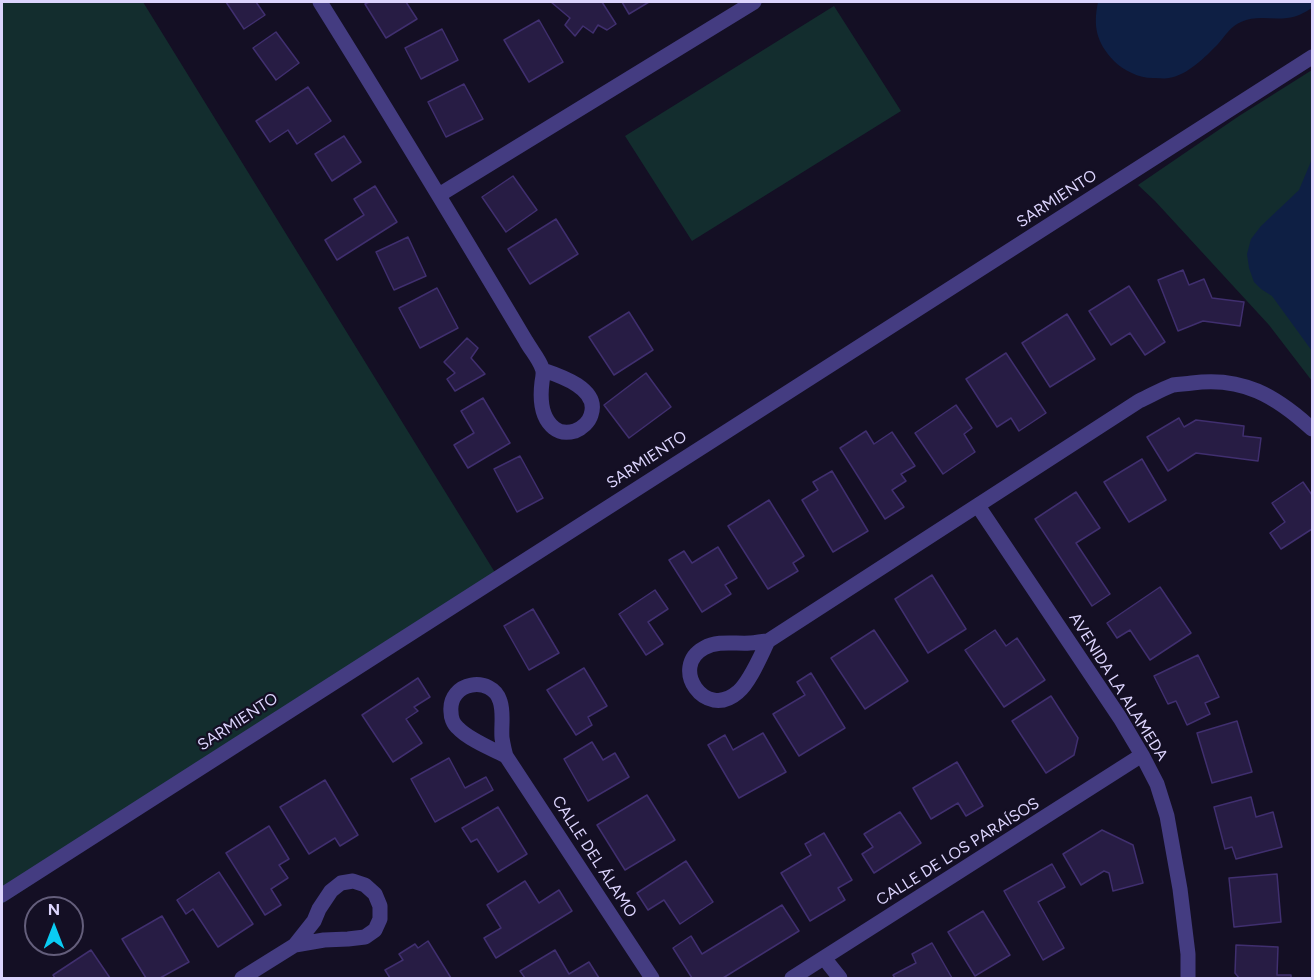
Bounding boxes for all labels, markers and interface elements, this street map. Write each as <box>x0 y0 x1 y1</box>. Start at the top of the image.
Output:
street label: SARMIENTO <box>1013 166 1101 232</box>
street label: SARMIENTO <box>603 427 691 493</box>
street label: AVENIDA LA ALAMEDA <box>1065 609 1171 765</box>
street label: SARMIENTO <box>194 689 282 755</box>
street label: CALLE DEL ÁLAMO <box>548 793 640 921</box>
street label: CALLE DE LOS PARAÍSOS <box>873 794 1043 910</box>
north arrow <box>24 896 84 956</box>
text: N <box>48 900 60 919</box>

